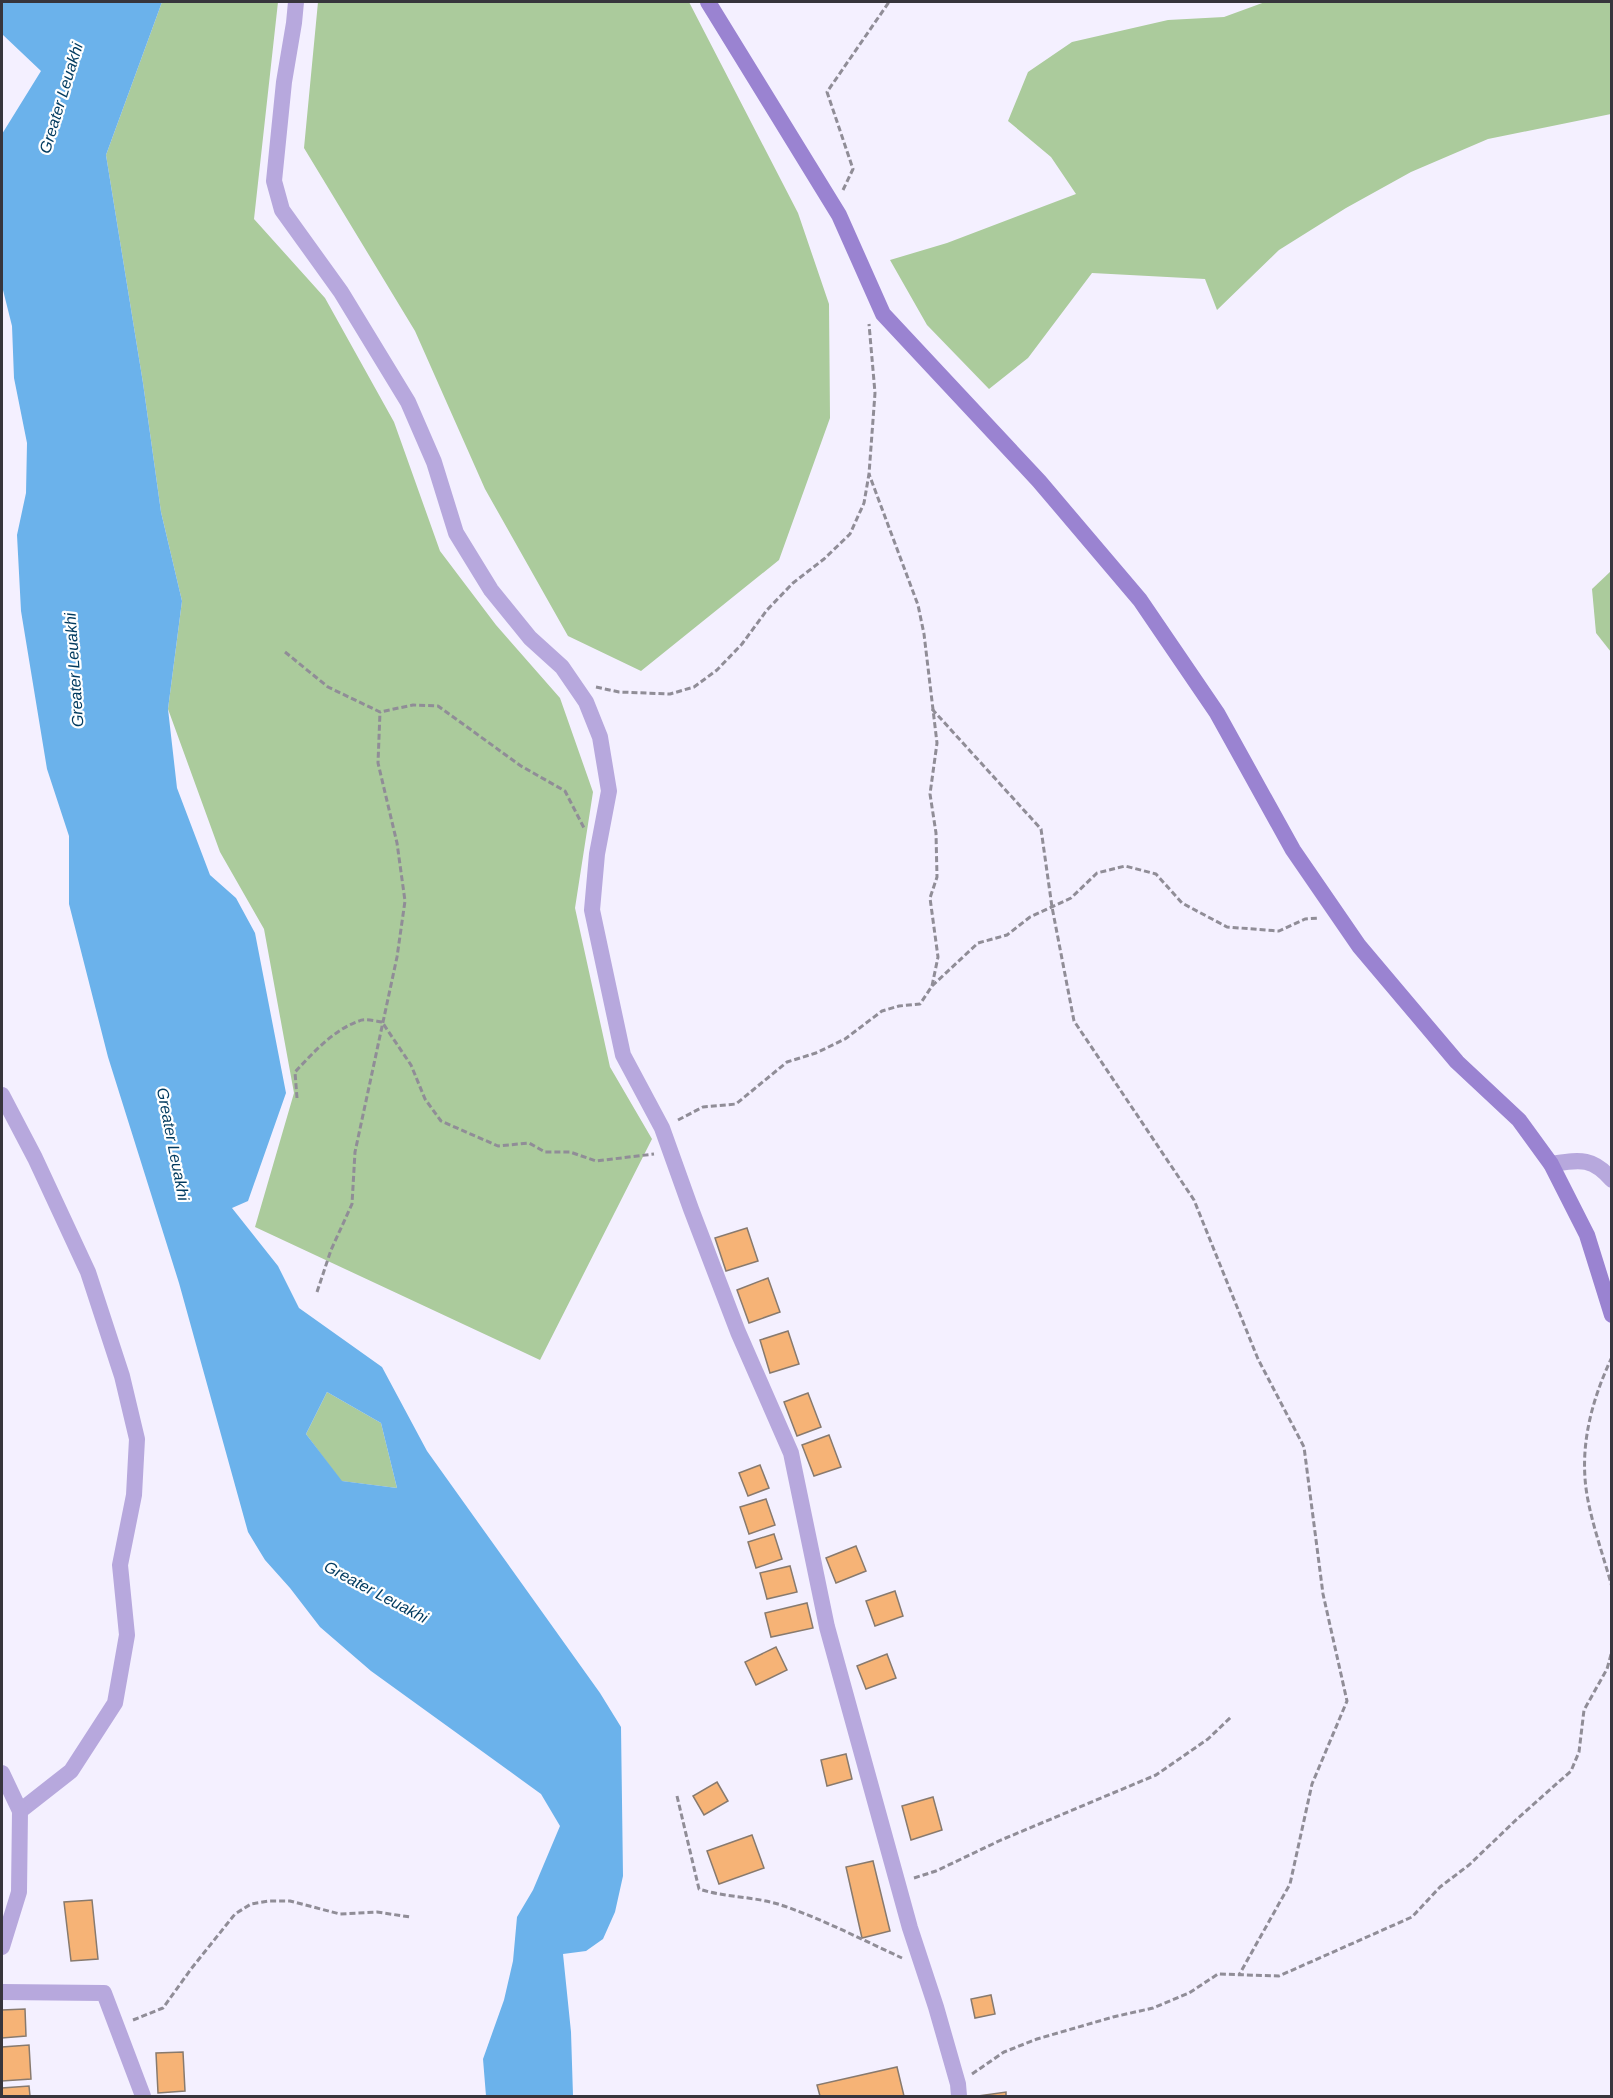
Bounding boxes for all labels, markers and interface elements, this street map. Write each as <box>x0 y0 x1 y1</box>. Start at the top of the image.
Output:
water label: Greater Leuakhi <box>36 40 86 155</box>
water label: Greater Leuakhi <box>61 612 86 728</box>
water label: Greater Leuakhi <box>154 1086 192 1202</box>
water label: Greater Leuakhi <box>321 1558 431 1627</box>

